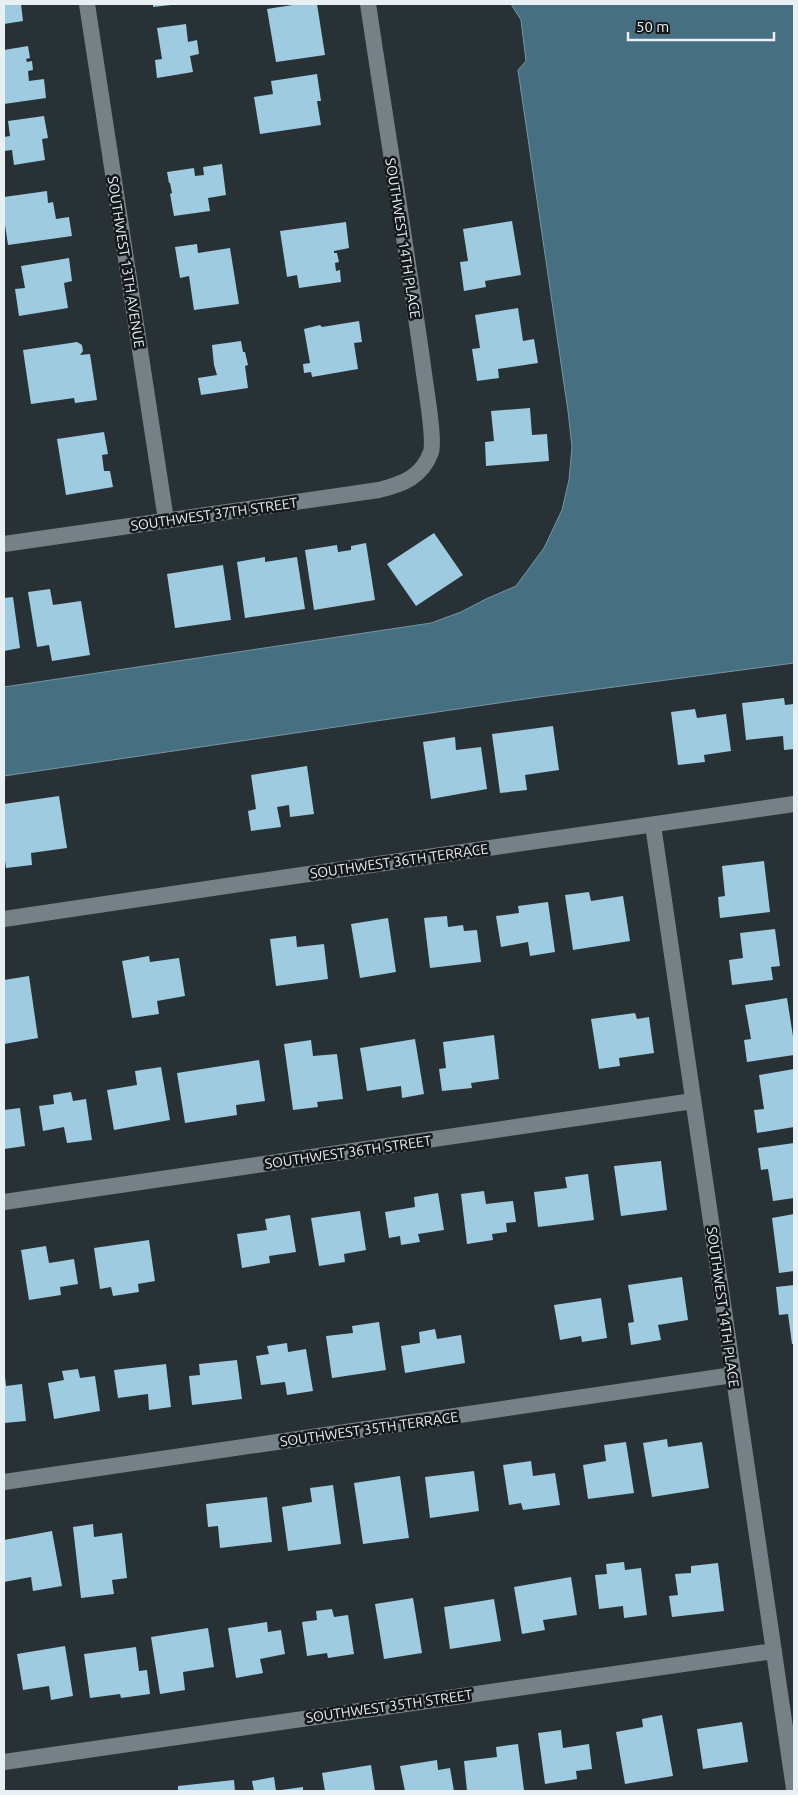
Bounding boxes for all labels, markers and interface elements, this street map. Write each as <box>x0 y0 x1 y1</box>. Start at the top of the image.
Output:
scale bar <box>628 10 774 42</box>
text: 50 m <box>636 18 669 35</box>
street label: SOUTHWEST 14TH PLACE <box>382 157 424 320</box>
street label: SOUTHWEST 13TH AVENUE <box>105 175 147 349</box>
street label: SOUTHWEST 37TH STREET <box>130 494 299 534</box>
street label: SOUTHWEST 36TH TERRACE <box>309 841 489 881</box>
street label: SOUTHWEST 36TH STREET <box>264 1132 433 1172</box>
street label: SOUTHWEST 14TH PLACE <box>704 1226 742 1389</box>
street label: SOUTHWEST 35TH TERRACE <box>279 1409 459 1449</box>
street label: SOUTHWEST 35TH STREET <box>305 1686 474 1726</box>

